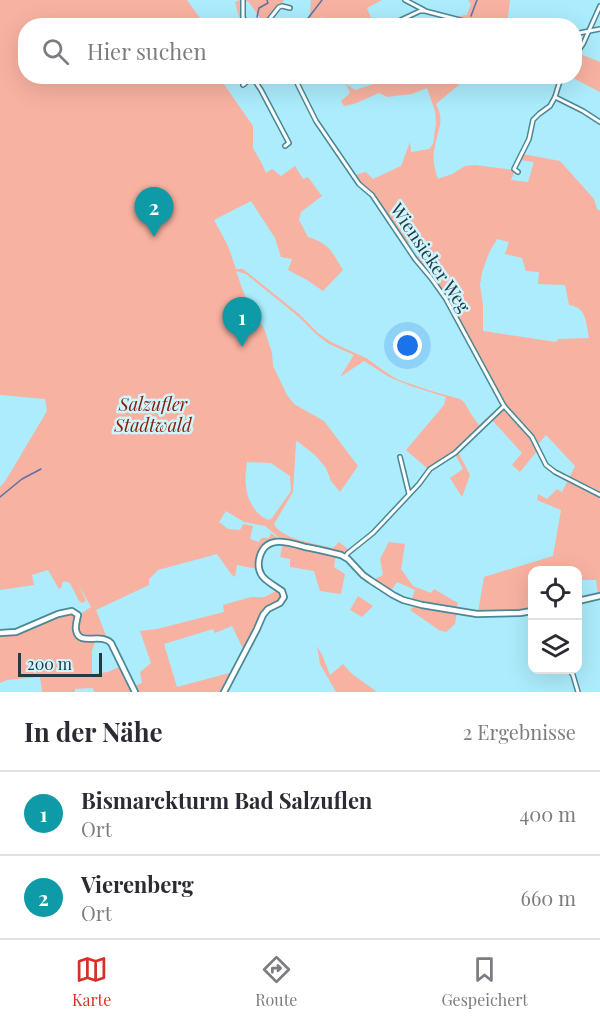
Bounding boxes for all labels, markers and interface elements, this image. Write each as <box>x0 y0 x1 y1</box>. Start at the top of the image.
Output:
search box <box>18 18 582 84</box>
icon: search <box>39 35 72 68</box>
text: Hier suchen <box>87 36 207 66</box>
pin: 2 <box>134 188 174 237</box>
street label: Wiensieker Weg <box>385 197 477 317</box>
pin: 1 <box>222 298 262 347</box>
your location <box>393 331 422 360</box>
park label: Salzufler Stadtwald <box>113 392 193 437</box>
map controls <box>528 566 582 674</box>
button: locate <box>528 566 582 620</box>
button: layers <box>528 620 582 674</box>
scale bar <box>18 650 102 678</box>
text: 200 m <box>27 653 72 674</box>
text: In der Nähe <box>24 714 163 749</box>
text: 2 Ergebnisse <box>463 718 576 745</box>
text: Bismarckturm Bad Salzuflen <box>81 785 372 815</box>
text: 1 <box>40 800 47 827</box>
text: 400 m <box>519 800 576 827</box>
text: Ort <box>81 815 112 842</box>
text: Vierenberg <box>81 869 194 899</box>
text: 2 <box>38 884 49 911</box>
text: 660 m <box>521 884 576 911</box>
text: Ort <box>81 899 112 926</box>
tab: Karte <box>72 953 111 1010</box>
tab: Route <box>255 953 297 1010</box>
tab: Gespeichert <box>441 953 528 1010</box>

